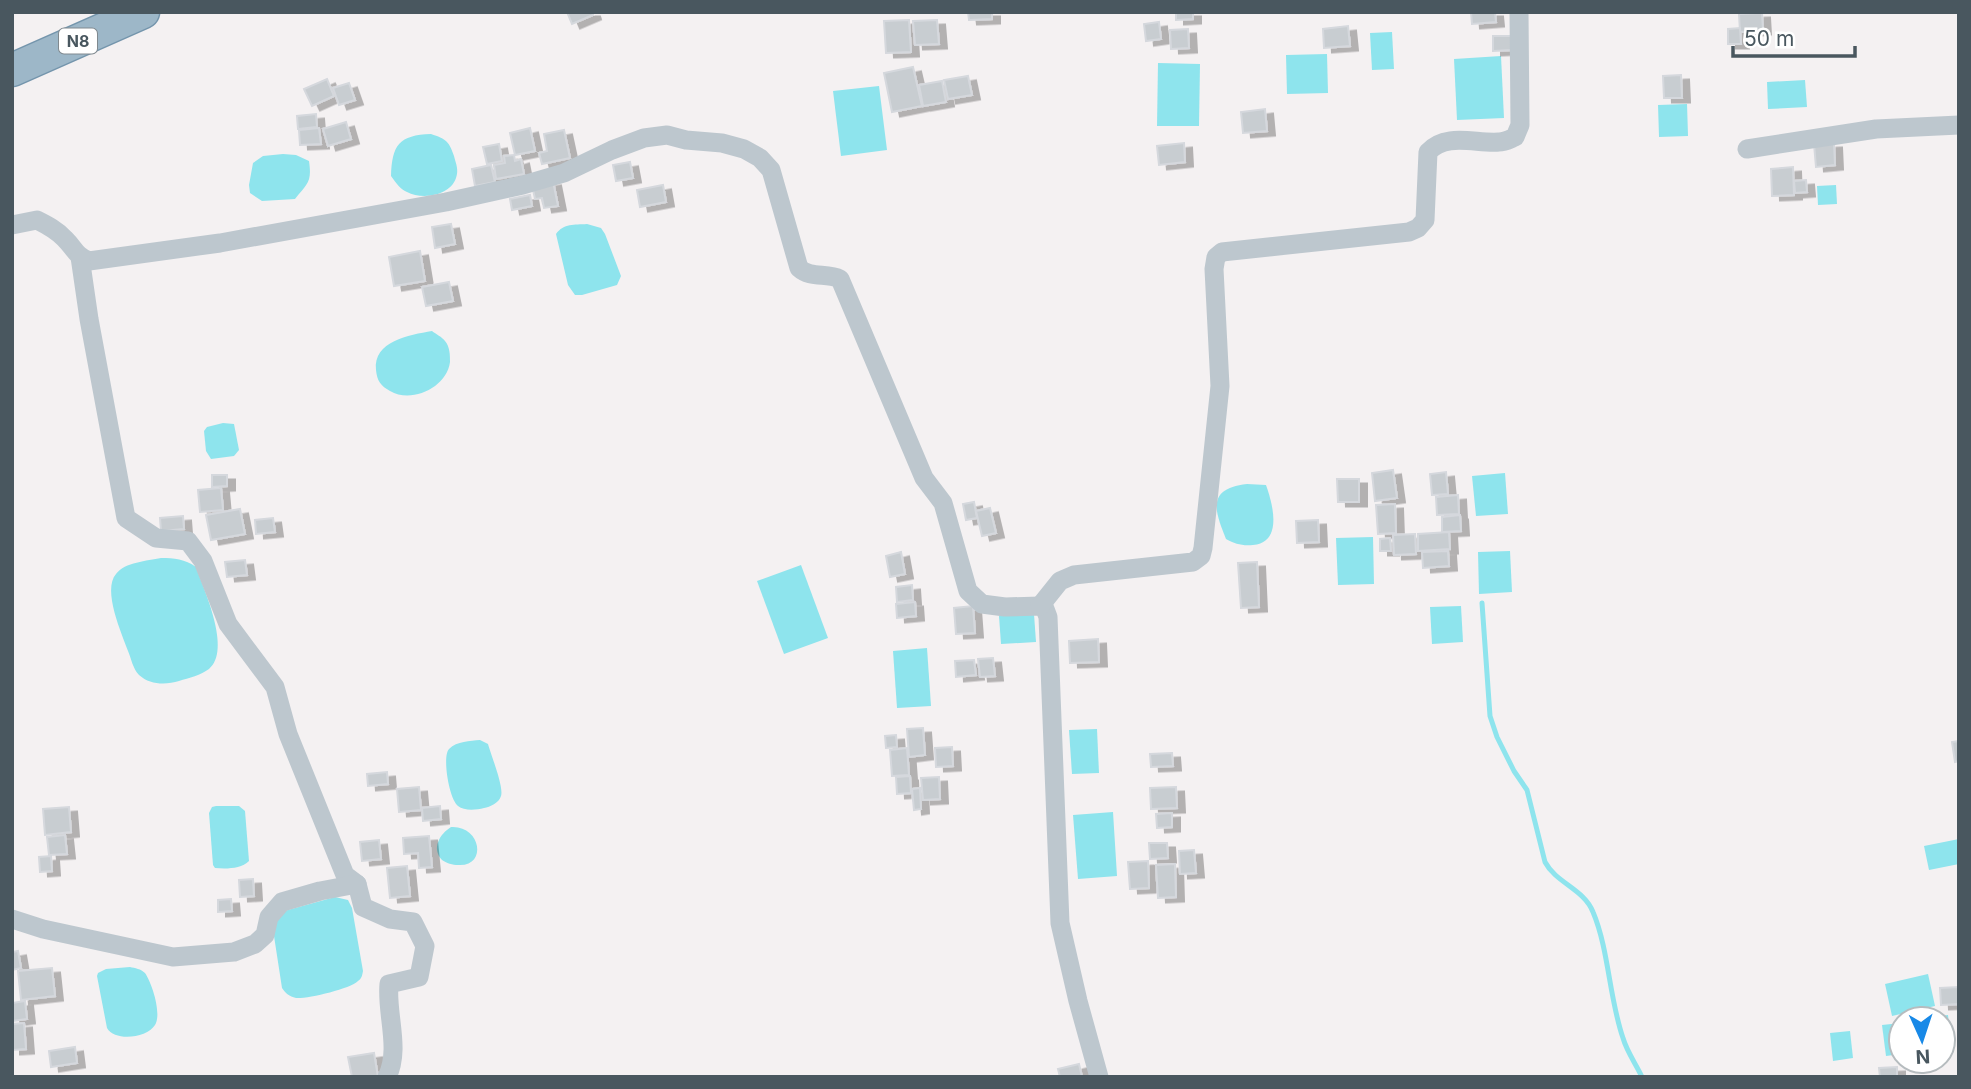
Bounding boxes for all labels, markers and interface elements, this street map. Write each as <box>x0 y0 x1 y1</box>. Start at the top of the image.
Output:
scale bar <box>1733 14 1856 58</box>
text: 50 m <box>1744 26 1794 51</box>
road number: N8 <box>59 28 97 54</box>
north arrow <box>1887 1005 1957 1075</box>
text: N <box>1915 1045 1931 1068</box>

